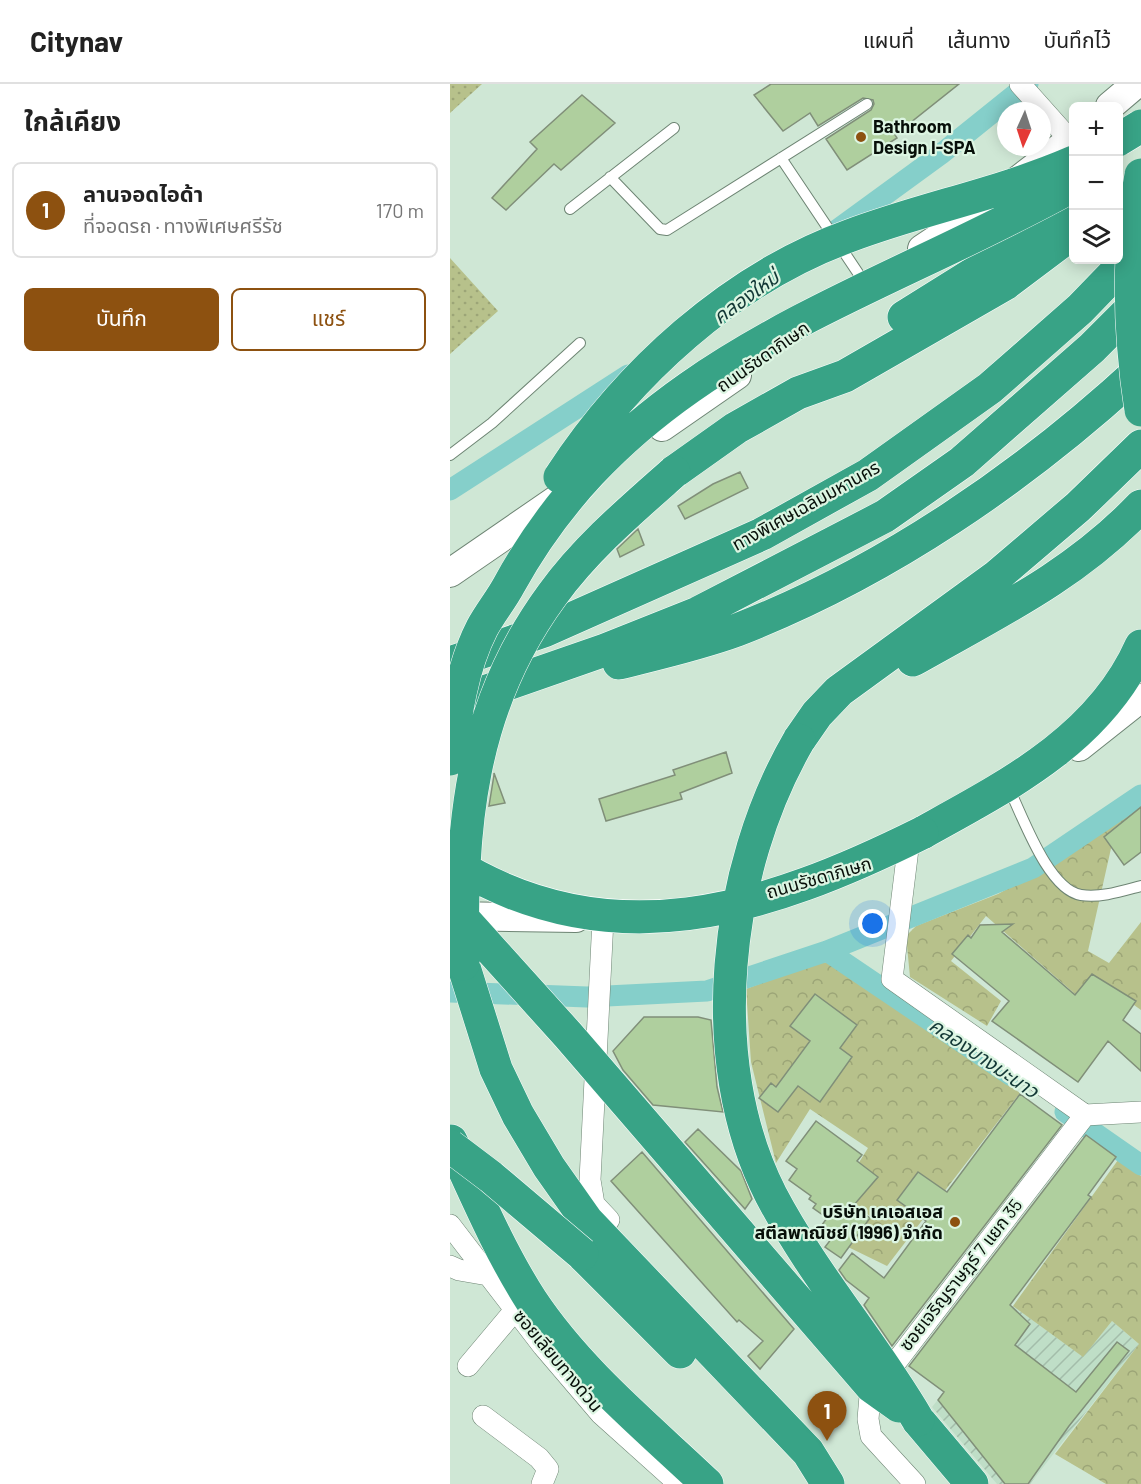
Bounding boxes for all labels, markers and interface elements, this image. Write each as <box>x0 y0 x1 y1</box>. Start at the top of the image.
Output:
text: Citynav <box>30 24 123 58</box>
text: แผนที่ <box>863 27 914 52</box>
text: เส้นทาง <box>947 27 1011 52</box>
text: บันทึกไว้ <box>1044 27 1111 52</box>
north arrow <box>997 102 1051 156</box>
map controls <box>1069 102 1123 264</box>
button: + <box>1069 102 1123 156</box>
text: ใกล้เคียง <box>24 105 121 136</box>
place label: Bathroom Design I-SPA <box>873 115 976 158</box>
marker: Bathroom Design I-SPA <box>854 130 868 144</box>
button: − <box>1069 156 1123 210</box>
text: ลานจอดไอด้า <box>83 180 203 206</box>
text: 1 <box>42 198 49 222</box>
text: 170 m <box>376 198 424 222</box>
button: layers <box>1069 210 1123 264</box>
text: ที่จอดรถ · ทางพิเศษศรีรัช <box>83 213 283 237</box>
water label: คลองใหม่ <box>708 262 786 328</box>
button: บันทึก <box>24 288 219 351</box>
button: แชร์ <box>231 288 426 351</box>
street label: ถนนรัชดาภิเษก <box>712 316 813 396</box>
street label: ทางพิเศษเฉลิมมหานคร <box>728 455 883 555</box>
street label: ถนนรัชดาภิเษก <box>764 852 874 903</box>
your location <box>858 909 887 938</box>
water label: คลองบางมะนาว <box>926 1012 1045 1103</box>
street label: ซอยเจริญราษฎร์ 7 แยก 35 <box>894 1194 1026 1355</box>
place label: บริษัท เคเอสเอส สตีลพาณิชย์ (1996) จำกัด <box>754 1200 943 1243</box>
marker: บริษัท เคเอสเอส สตีลพาณิชย์ (1996) จำกัด <box>948 1215 962 1229</box>
street label: ซอยเลียบทางด่วน <box>510 1305 608 1416</box>
pin: 1 <box>808 1392 847 1441</box>

